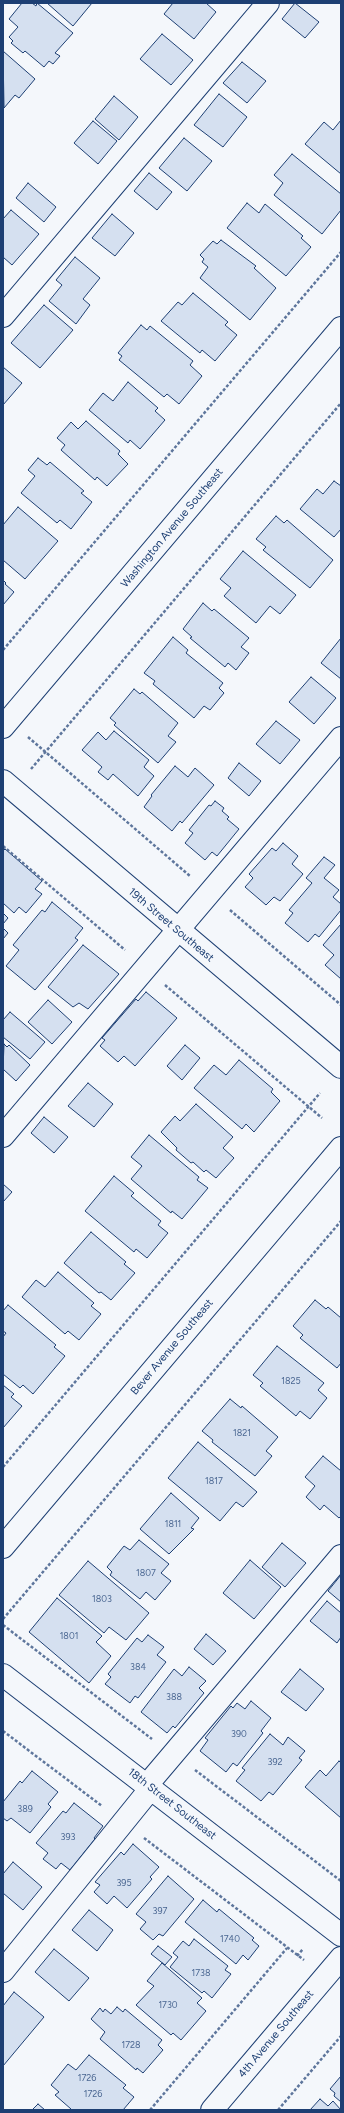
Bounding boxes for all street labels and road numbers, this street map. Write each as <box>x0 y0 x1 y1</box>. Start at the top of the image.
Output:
street label: Washington Avenue Southeast <box>118 466 226 590</box>
street label: 19th Street Southeast <box>125 885 217 965</box>
street label: Bever Avenue Southeast <box>128 1296 216 1398</box>
street label: 18th Street Southeast <box>125 1765 219 1843</box>
street label: 4th Avenue Southeast <box>236 1988 316 2080</box>

